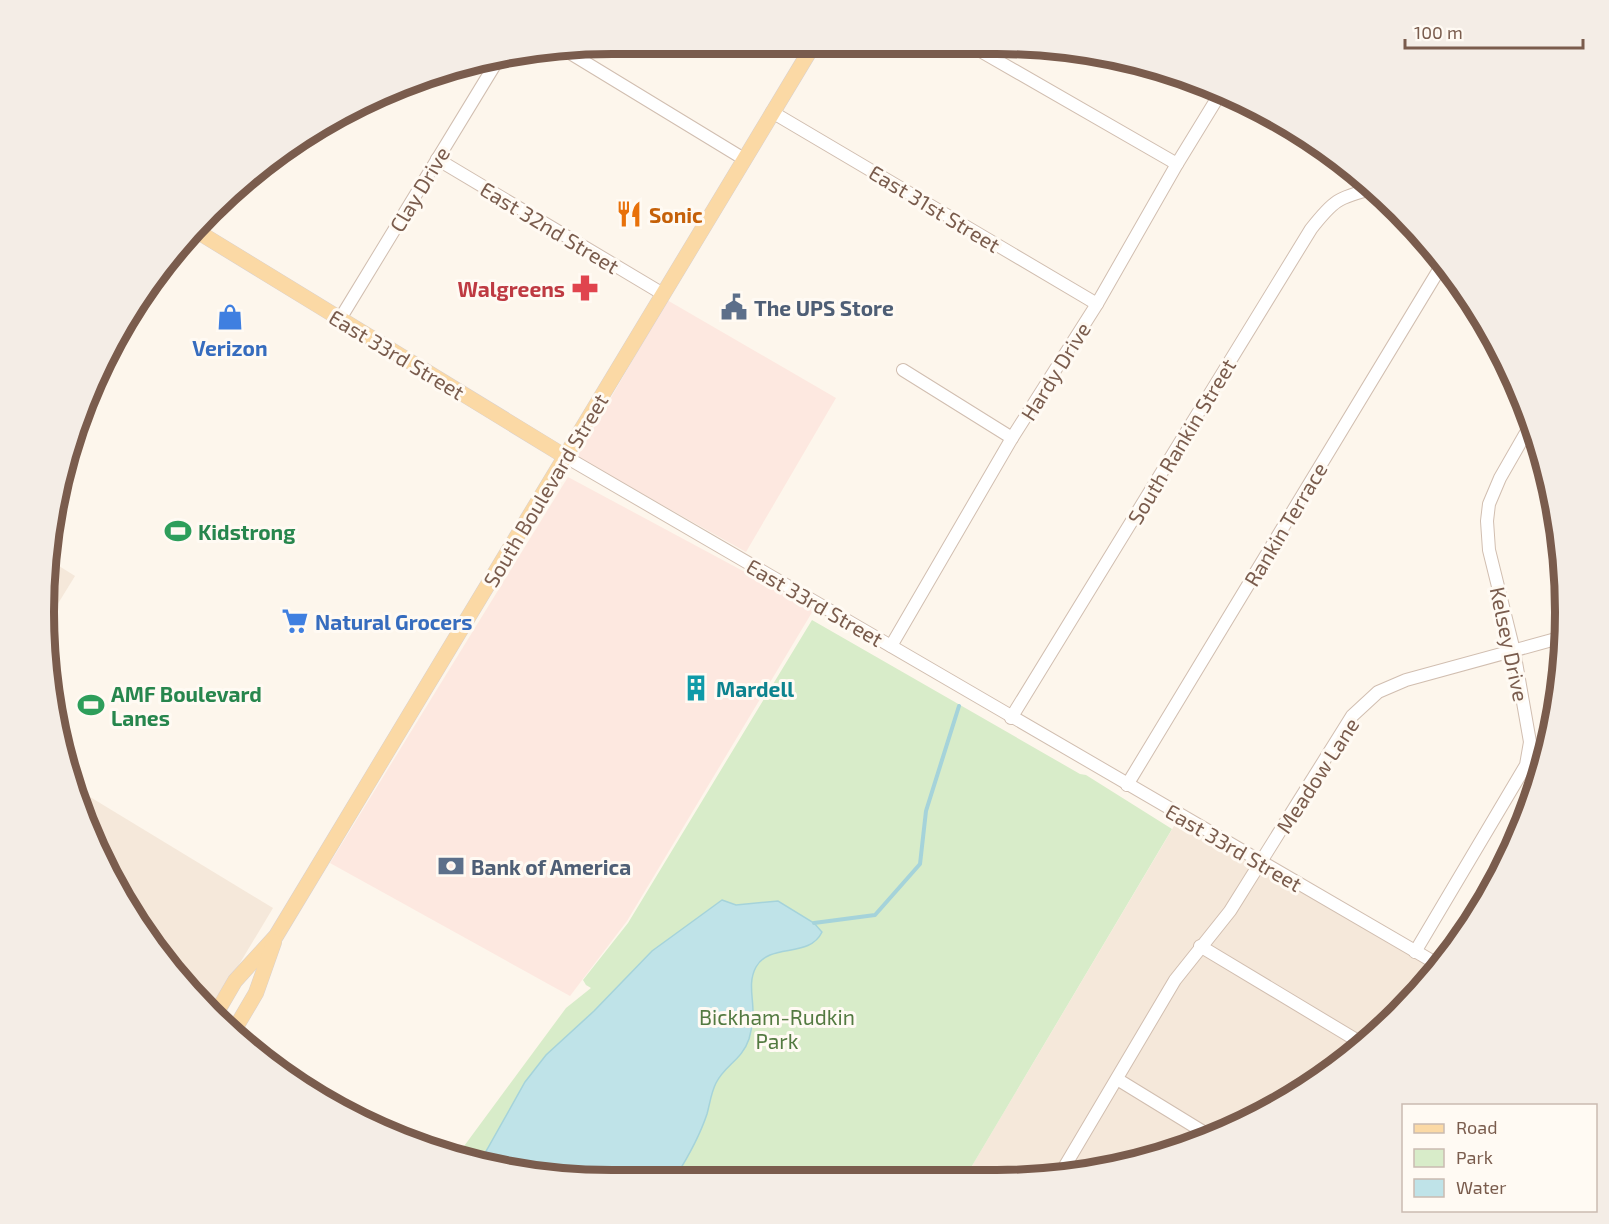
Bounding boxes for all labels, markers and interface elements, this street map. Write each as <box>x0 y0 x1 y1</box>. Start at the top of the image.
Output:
scale bar <box>1405 12 1584 50</box>
text: 100 m <box>1414 21 1463 43</box>
street label: Clay Drive <box>384 142 454 236</box>
street label: East 31st Street <box>865 159 1005 257</box>
street label: East 32nd Street <box>476 176 624 278</box>
restaurant icon: Sonic <box>614 199 644 229</box>
place label: Sonic <box>649 202 703 227</box>
pharmacy icon: Walgreens <box>570 273 600 303</box>
place label: Walgreens <box>457 276 565 301</box>
public building icon: The UPS Store <box>719 292 749 322</box>
place label: The UPS Store <box>754 295 894 320</box>
shop icon: Verizon <box>215 302 245 332</box>
street label: East 33rd Street <box>325 304 469 404</box>
street label: Hardy Drive <box>1015 317 1095 425</box>
place label: Verizon <box>192 335 268 360</box>
street label: South Rankin Street <box>1122 354 1240 528</box>
street label: South Boulevard Street <box>477 389 613 591</box>
street label: Rankin Terrace <box>1238 458 1332 590</box>
sports icon: Kidstrong <box>163 516 193 546</box>
place label: Kidstrong <box>198 519 295 544</box>
street label: East 33rd Street <box>742 553 888 651</box>
street label: Kelsey Drive <box>1486 584 1534 704</box>
supermarket icon: Natural Grocers <box>280 606 310 636</box>
place label: Natural Grocers <box>315 609 472 634</box>
building icon: Mardell <box>681 673 711 703</box>
place label: Mardell <box>716 676 794 701</box>
place label: AMF Boulevard Lanes <box>111 681 262 730</box>
sports icon: AMF Boulevard Lanes <box>76 690 106 720</box>
street label: Meadow Lane <box>1270 713 1364 837</box>
street label: East 33rd Street <box>1161 798 1307 896</box>
bank icon: Bank of America <box>436 851 466 881</box>
place label: Bank of America <box>471 854 631 879</box>
park label: Bickham-Rudkin Park <box>699 1004 855 1053</box>
legend <box>1402 1104 1597 1212</box>
text: Road <box>1456 1116 1497 1138</box>
text: Park <box>1456 1146 1493 1168</box>
text: Water <box>1456 1176 1506 1198</box>

